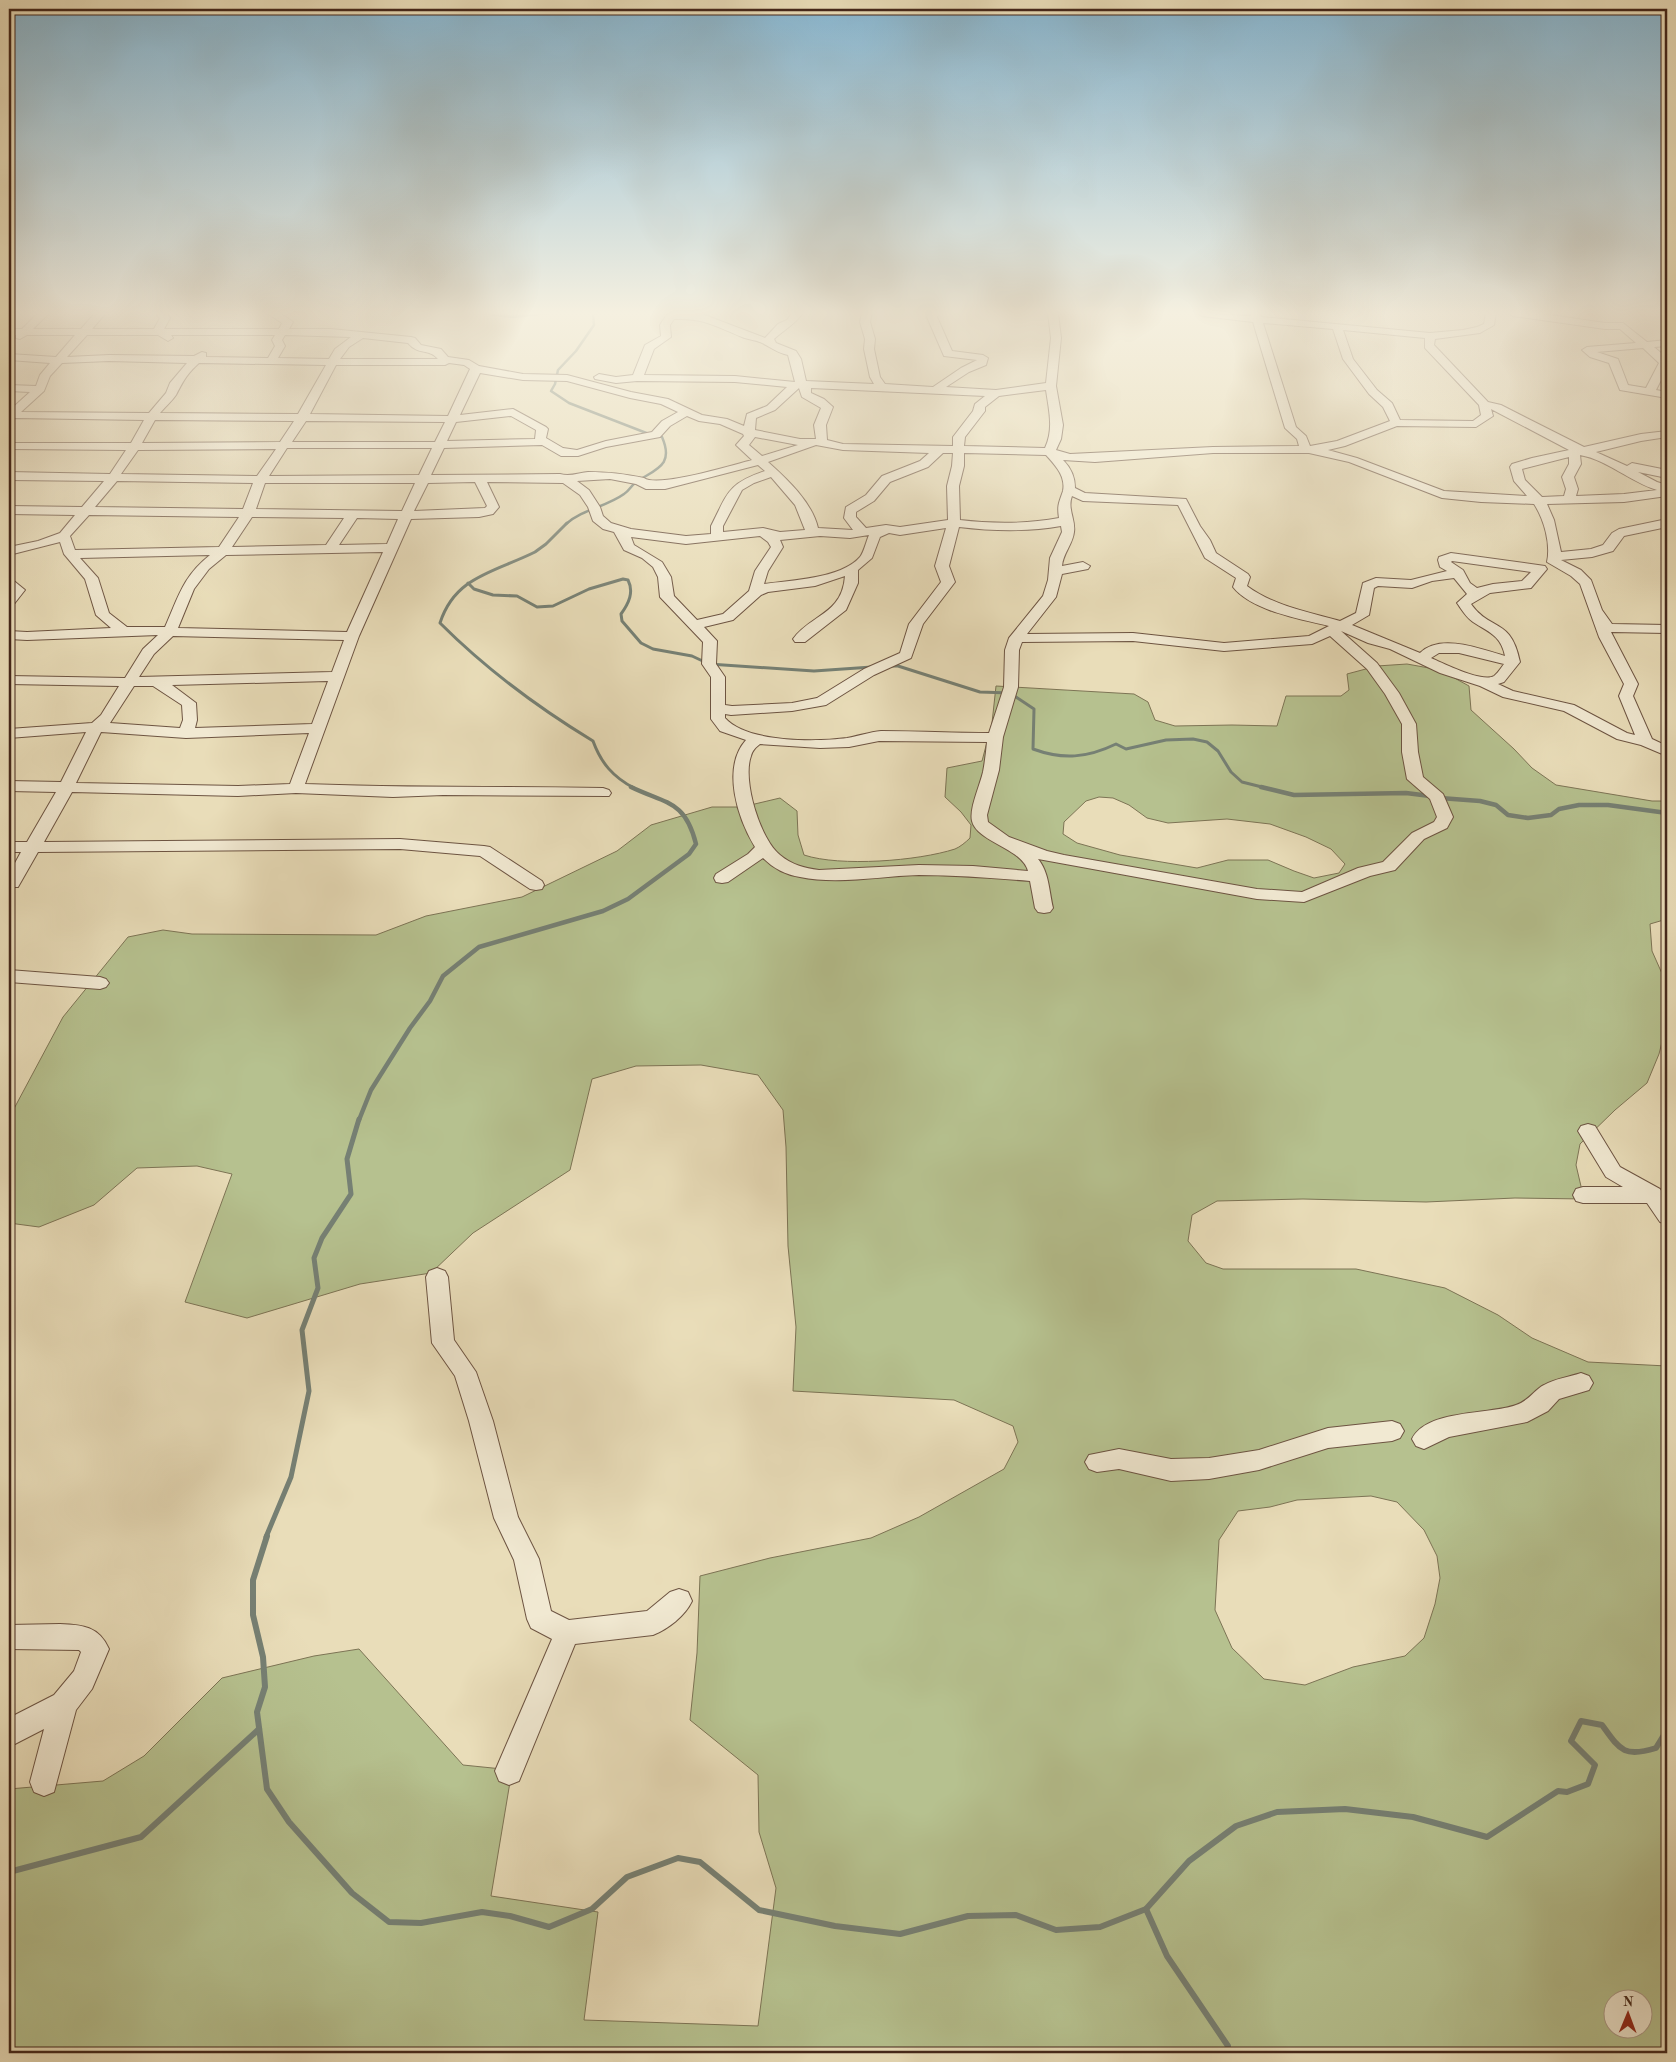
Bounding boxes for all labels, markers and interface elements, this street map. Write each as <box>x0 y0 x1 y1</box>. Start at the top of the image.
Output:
north arrow <box>1604 1990 1654 2040</box>
text: N <box>1623 1995 1634 2009</box>

